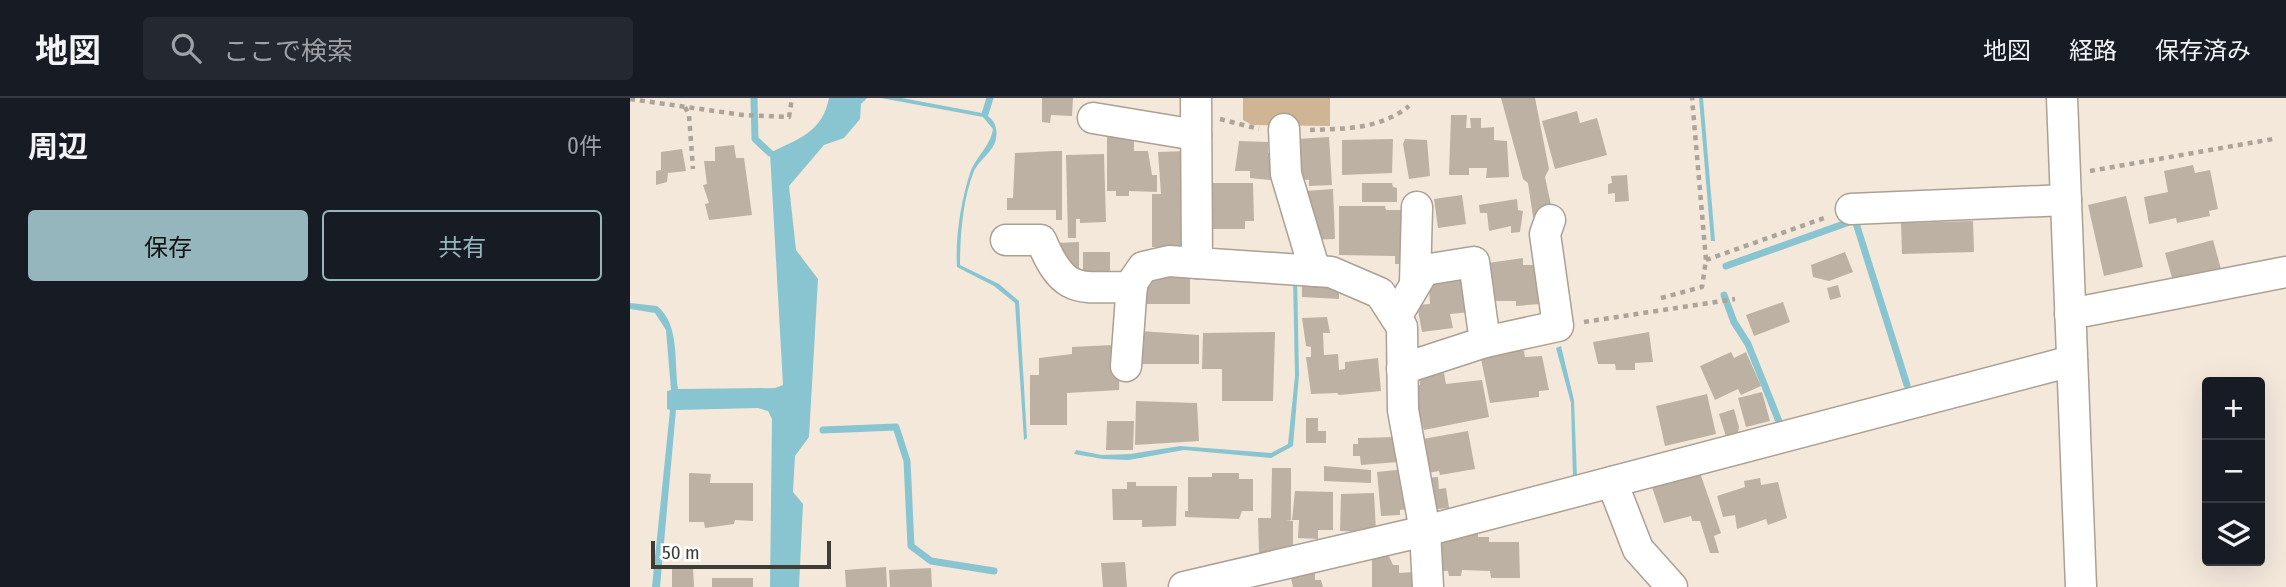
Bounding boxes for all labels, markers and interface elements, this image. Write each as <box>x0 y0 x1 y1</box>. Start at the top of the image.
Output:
search box <box>143 17 633 80</box>
icon: search <box>167 29 205 67</box>
text: 地図 <box>35 31 101 71</box>
text: ここで検索 <box>223 36 353 67</box>
text: 地図 <box>1983 37 2031 65</box>
text: 経路 <box>2069 37 2117 65</box>
text: 保存済み <box>2155 37 2251 65</box>
text: 周辺 <box>28 129 88 165</box>
text: 0件 <box>567 132 602 160</box>
button: 保存 <box>28 210 308 281</box>
button: 共有 <box>322 210 602 281</box>
map controls <box>2202 377 2265 566</box>
button: + <box>2202 377 2265 440</box>
button: − <box>2202 440 2265 503</box>
button: layers <box>2202 503 2265 566</box>
scale bar <box>651 538 831 570</box>
text: 50 m <box>662 541 700 564</box>

